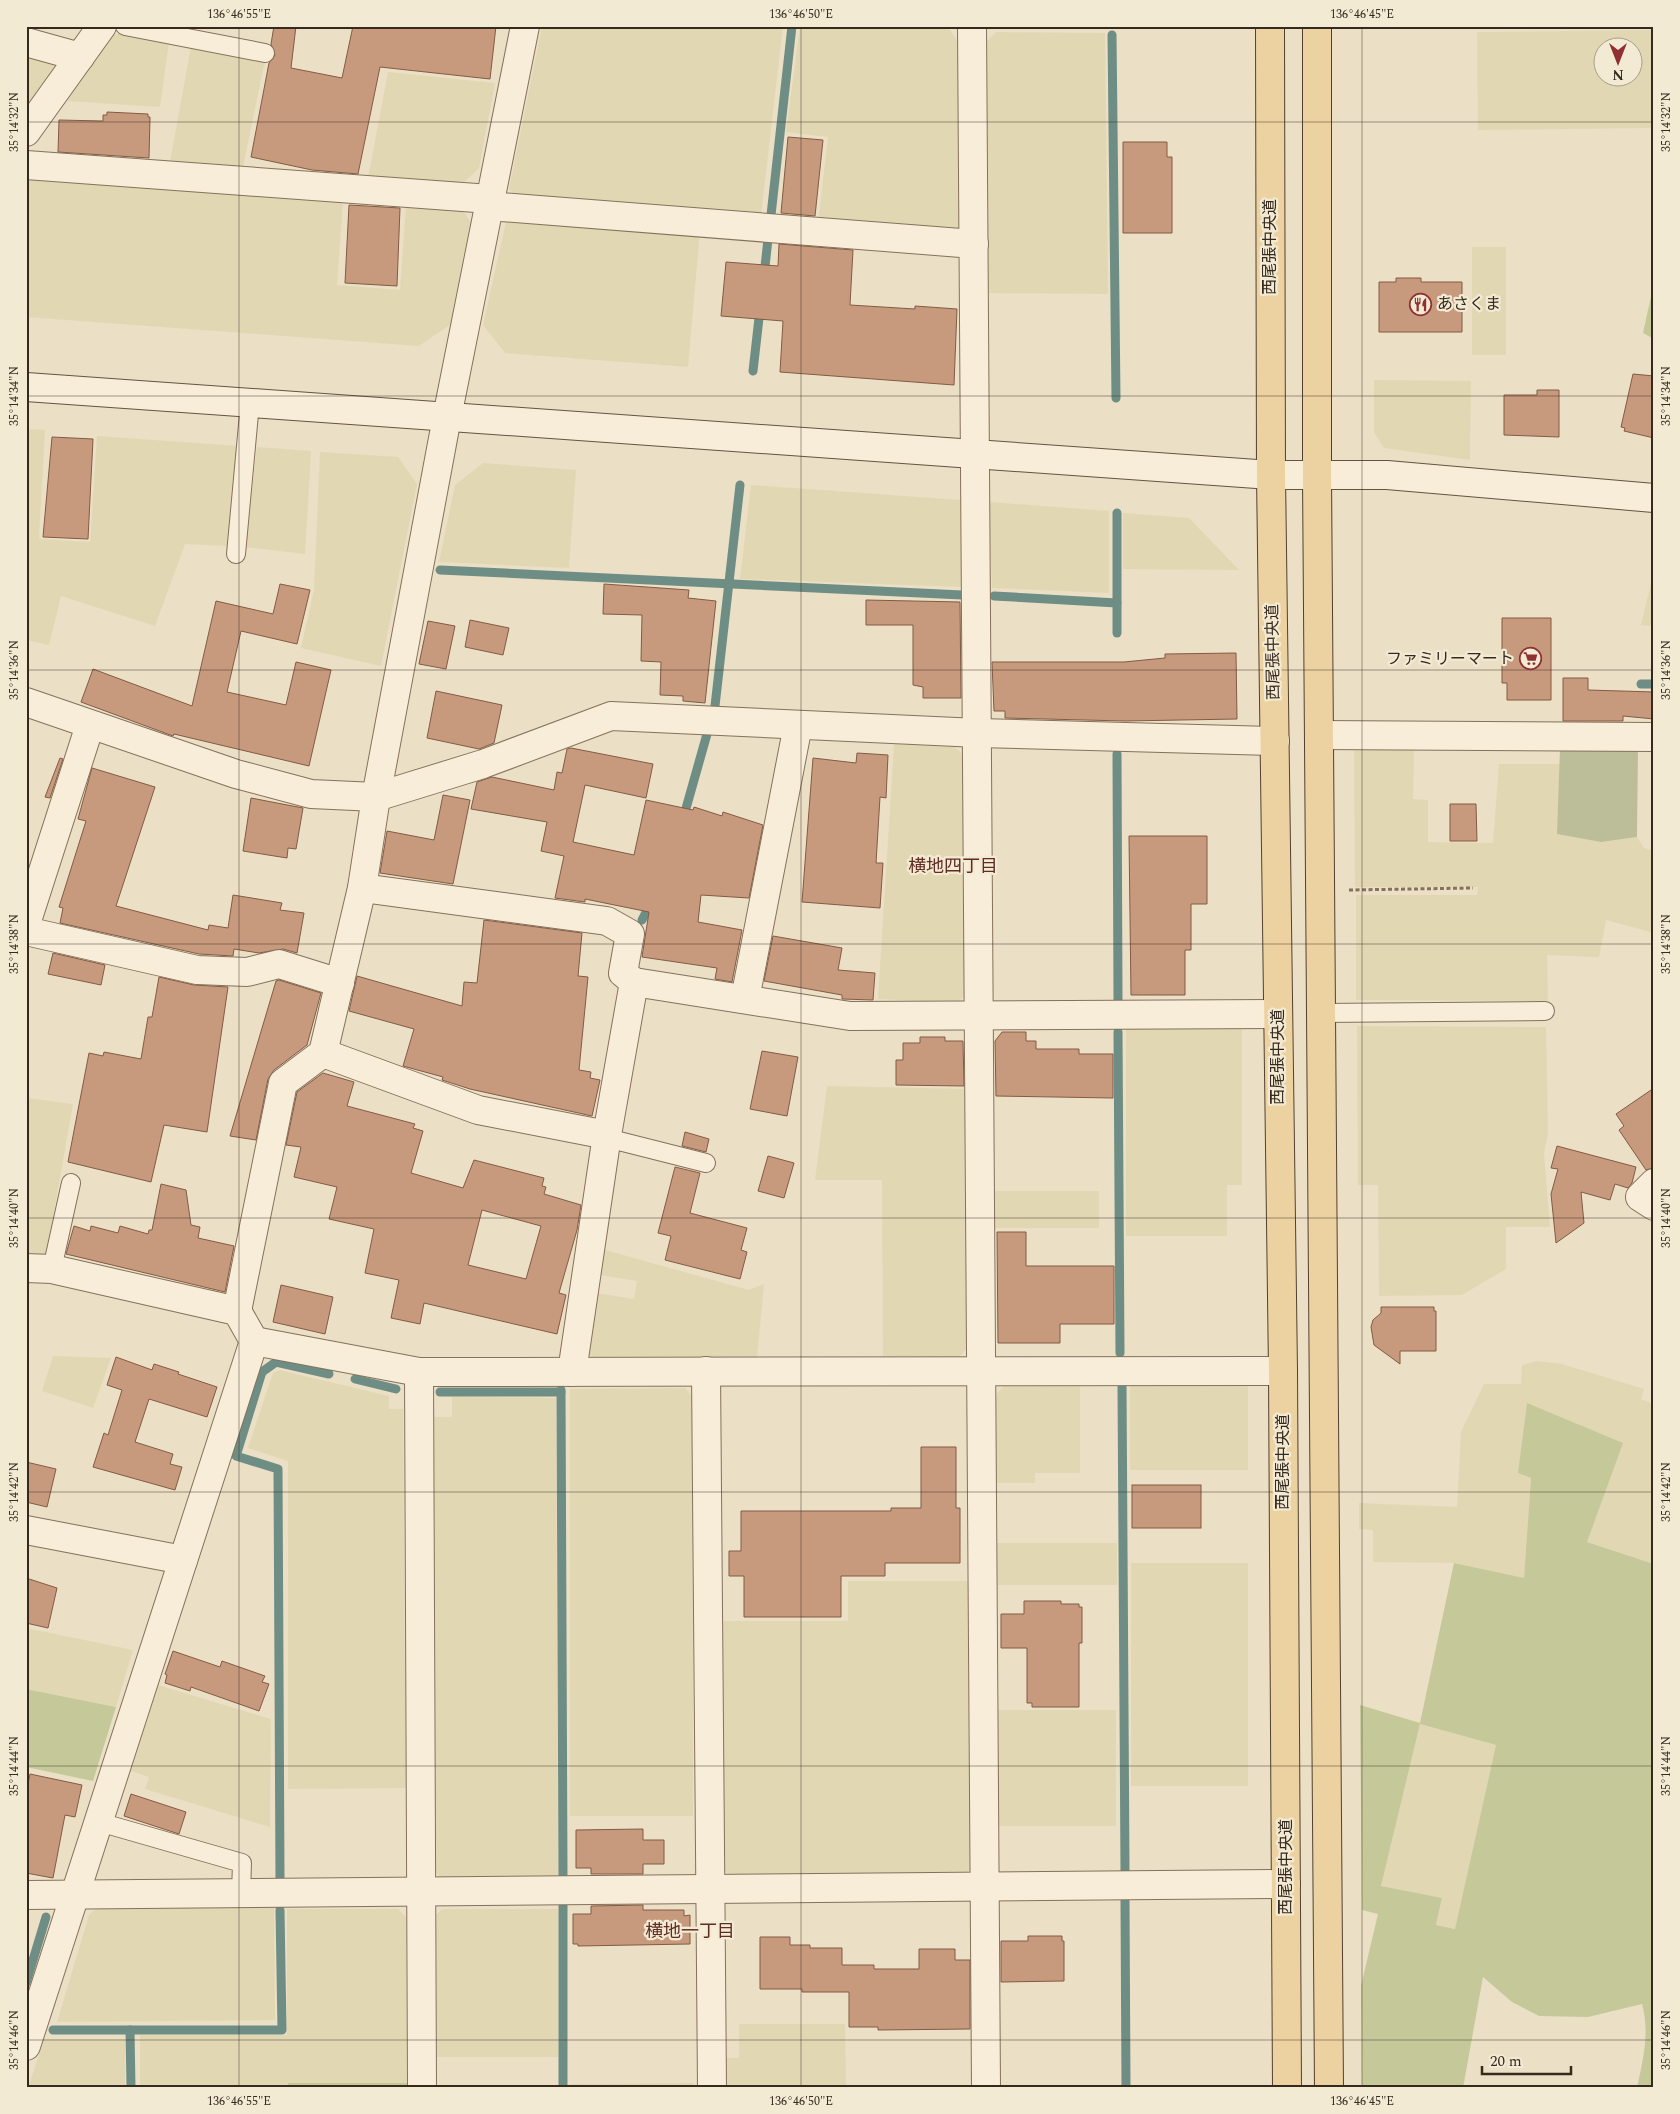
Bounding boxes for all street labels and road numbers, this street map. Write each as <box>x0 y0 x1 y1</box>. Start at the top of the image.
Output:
street label: 西尾張中央道 <box>1258 199 1282 295</box>
street label: 西尾張中央道 <box>1260 604 1286 700</box>
street label: 西尾張中央道 <box>1266 1009 1290 1105</box>
street label: 西尾張中央道 <box>1271 1414 1295 1510</box>
street label: 西尾張中央道 <box>1274 1819 1298 1915</box>

